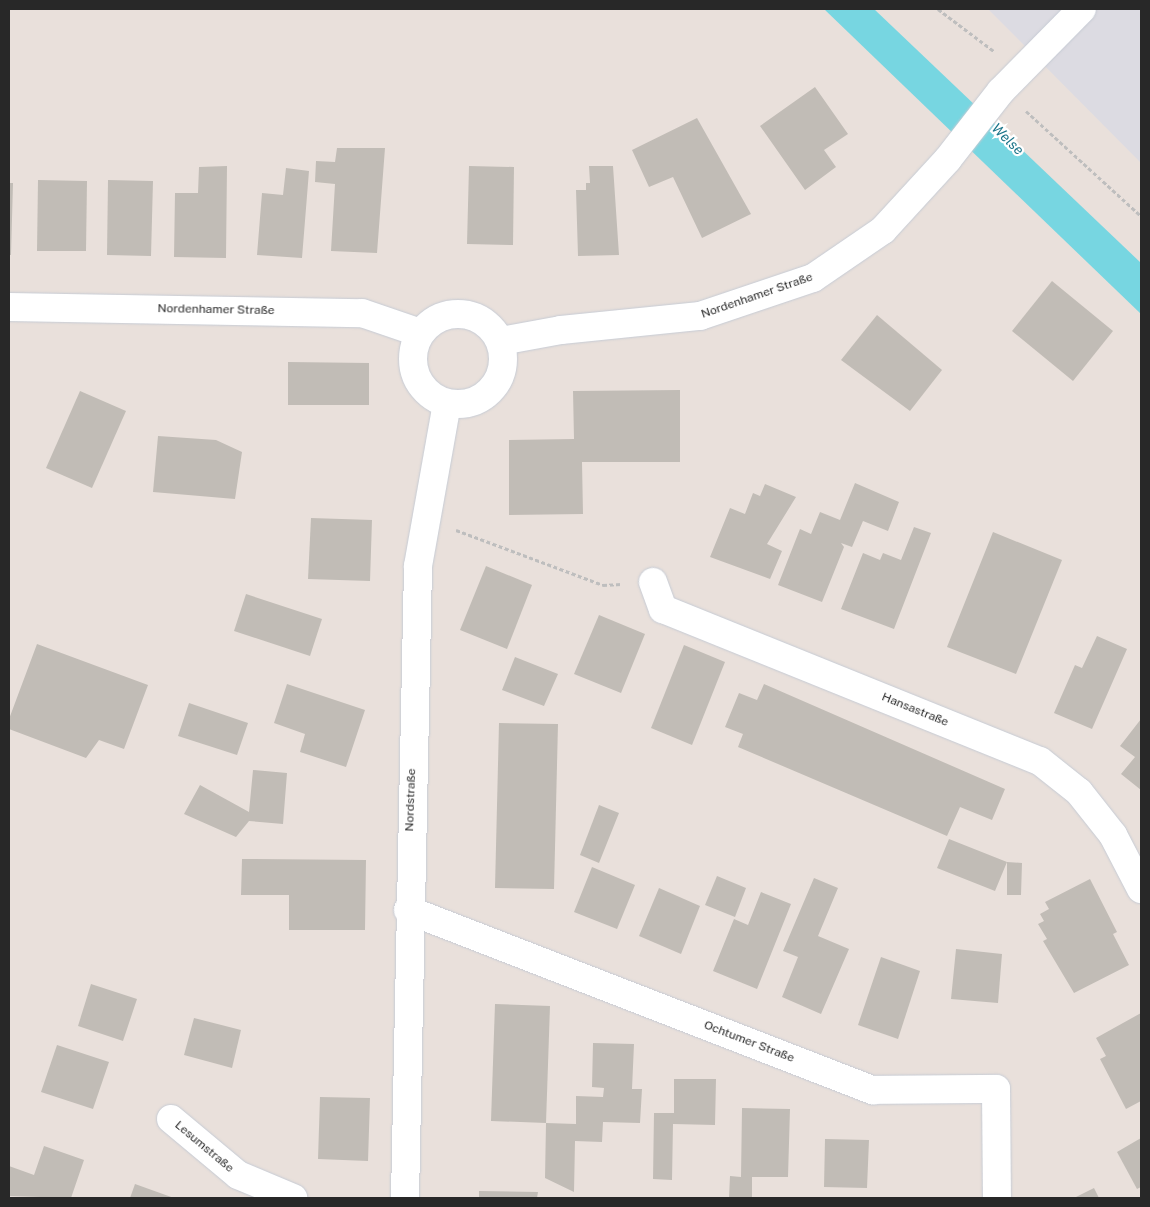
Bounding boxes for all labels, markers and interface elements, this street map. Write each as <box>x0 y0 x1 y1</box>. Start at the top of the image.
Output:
water label: Welse <box>988 120 1028 158</box>
street label: Nordenhamer Straße <box>699 270 815 322</box>
street label: Nordenhamer Straße <box>157 302 275 318</box>
street label: Hansastraße <box>879 690 951 730</box>
street label: Nordstraße <box>403 768 419 832</box>
street label: Ochtumer Straße <box>702 1018 796 1066</box>
street label: Lesumstraße <box>172 1118 236 1176</box>

